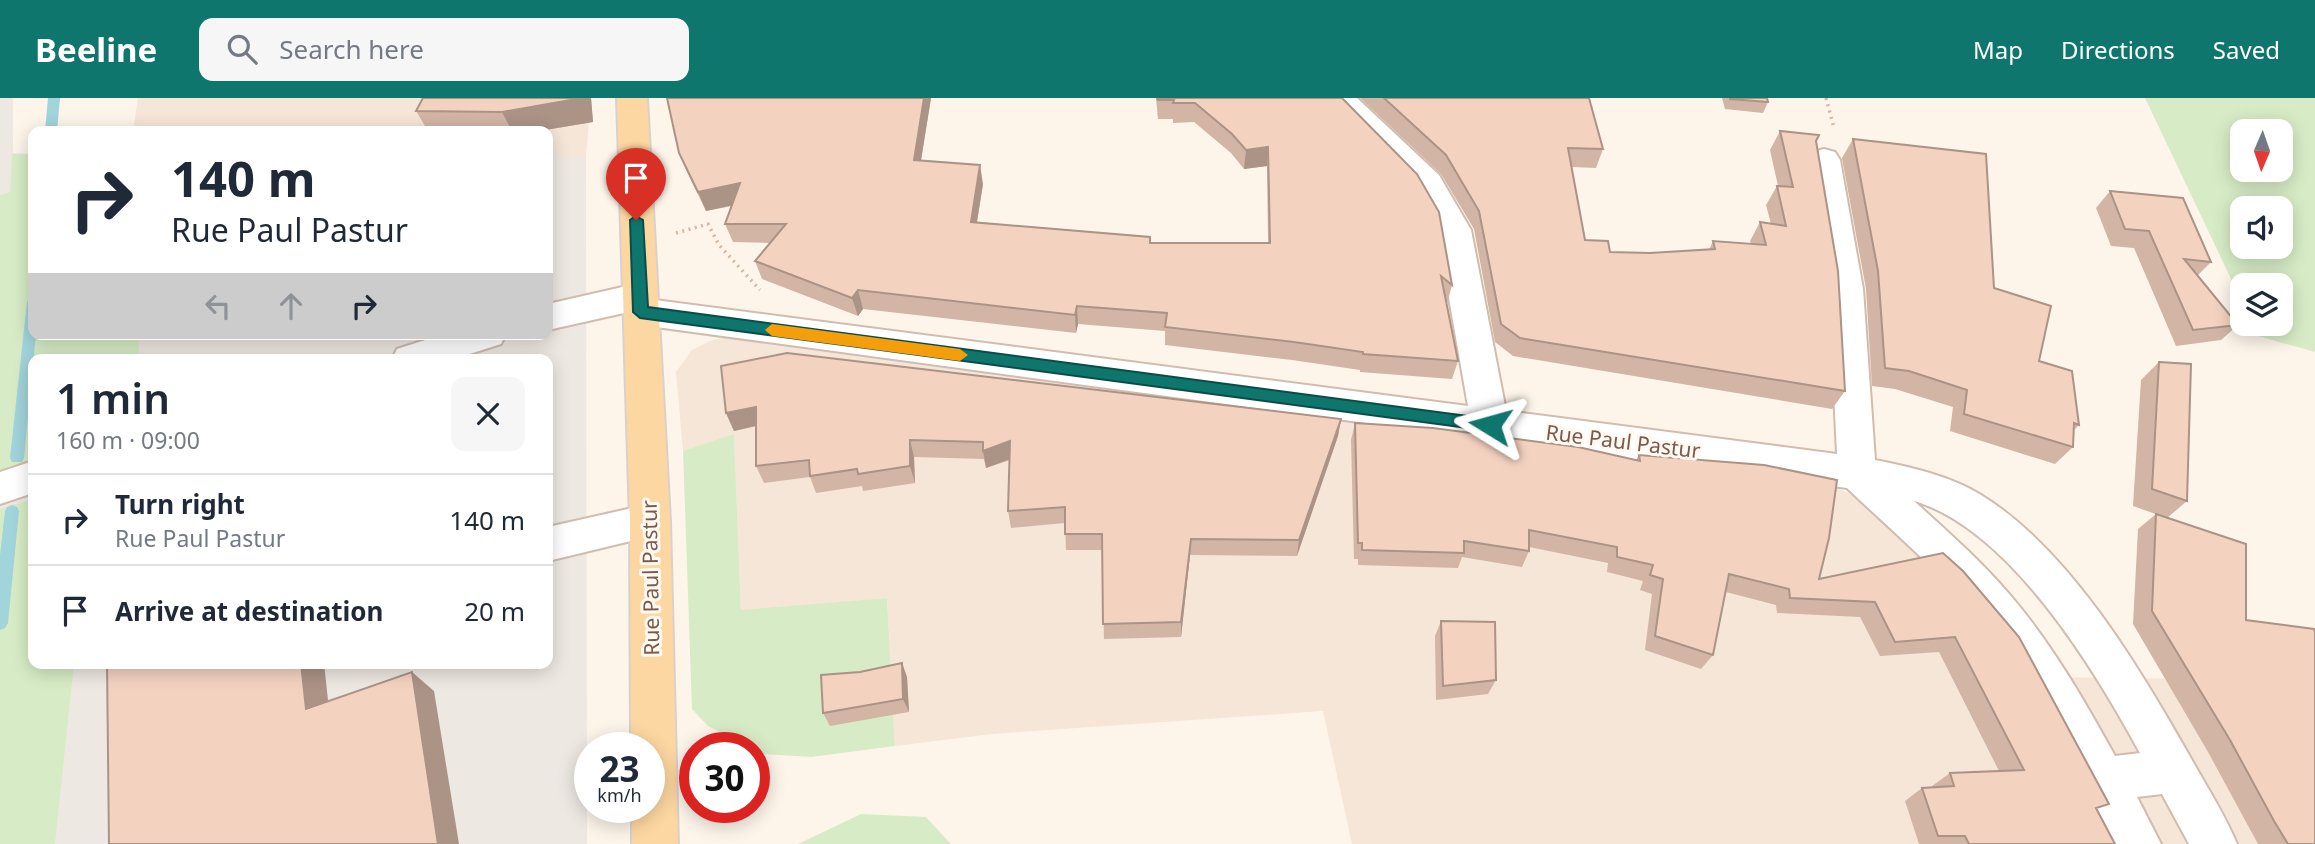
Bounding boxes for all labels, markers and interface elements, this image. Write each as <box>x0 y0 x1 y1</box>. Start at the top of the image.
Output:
search box <box>199 18 689 81</box>
text: Beeline <box>35 27 157 72</box>
icon: search <box>223 30 261 68</box>
text: Search here <box>279 31 424 67</box>
text: Map <box>1973 33 2023 66</box>
text: Directions <box>2061 33 2175 66</box>
text: Saved <box>2213 33 2280 66</box>
north arrow <box>2230 119 2292 182</box>
map controls <box>2230 119 2293 336</box>
text: 140 m <box>171 145 316 211</box>
pin <box>606 148 666 220</box>
icon: right <box>56 154 147 245</box>
icon: arrive <box>617 159 655 197</box>
button: sound <box>2230 196 2293 259</box>
text: Rue Paul Pastur <box>171 208 408 251</box>
button: layers <box>2230 273 2293 336</box>
icon: left <box>199 287 237 325</box>
icon: ahead <box>272 287 310 325</box>
icon: right <box>345 287 383 325</box>
text: 1 min <box>56 369 170 426</box>
button: close <box>451 377 525 451</box>
position arrow <box>1453 388 1527 462</box>
street label: Rue Paul Pastur <box>1544 418 1702 464</box>
text: 160 m · 09:00 <box>56 424 200 456</box>
text: Turn right <box>115 486 245 522</box>
street label: Rue Paul Pastur <box>635 500 665 656</box>
icon: right <box>56 501 94 539</box>
text: 140 m <box>449 502 525 538</box>
text: Rue Paul Pastur <box>115 522 285 554</box>
icon: arrive <box>56 592 94 630</box>
text: Arrive at destination <box>115 593 384 629</box>
text: 20 m <box>464 593 525 629</box>
speed limit sign: 30 <box>679 732 770 823</box>
text: 23 <box>599 745 640 792</box>
text: km/h <box>597 783 642 807</box>

